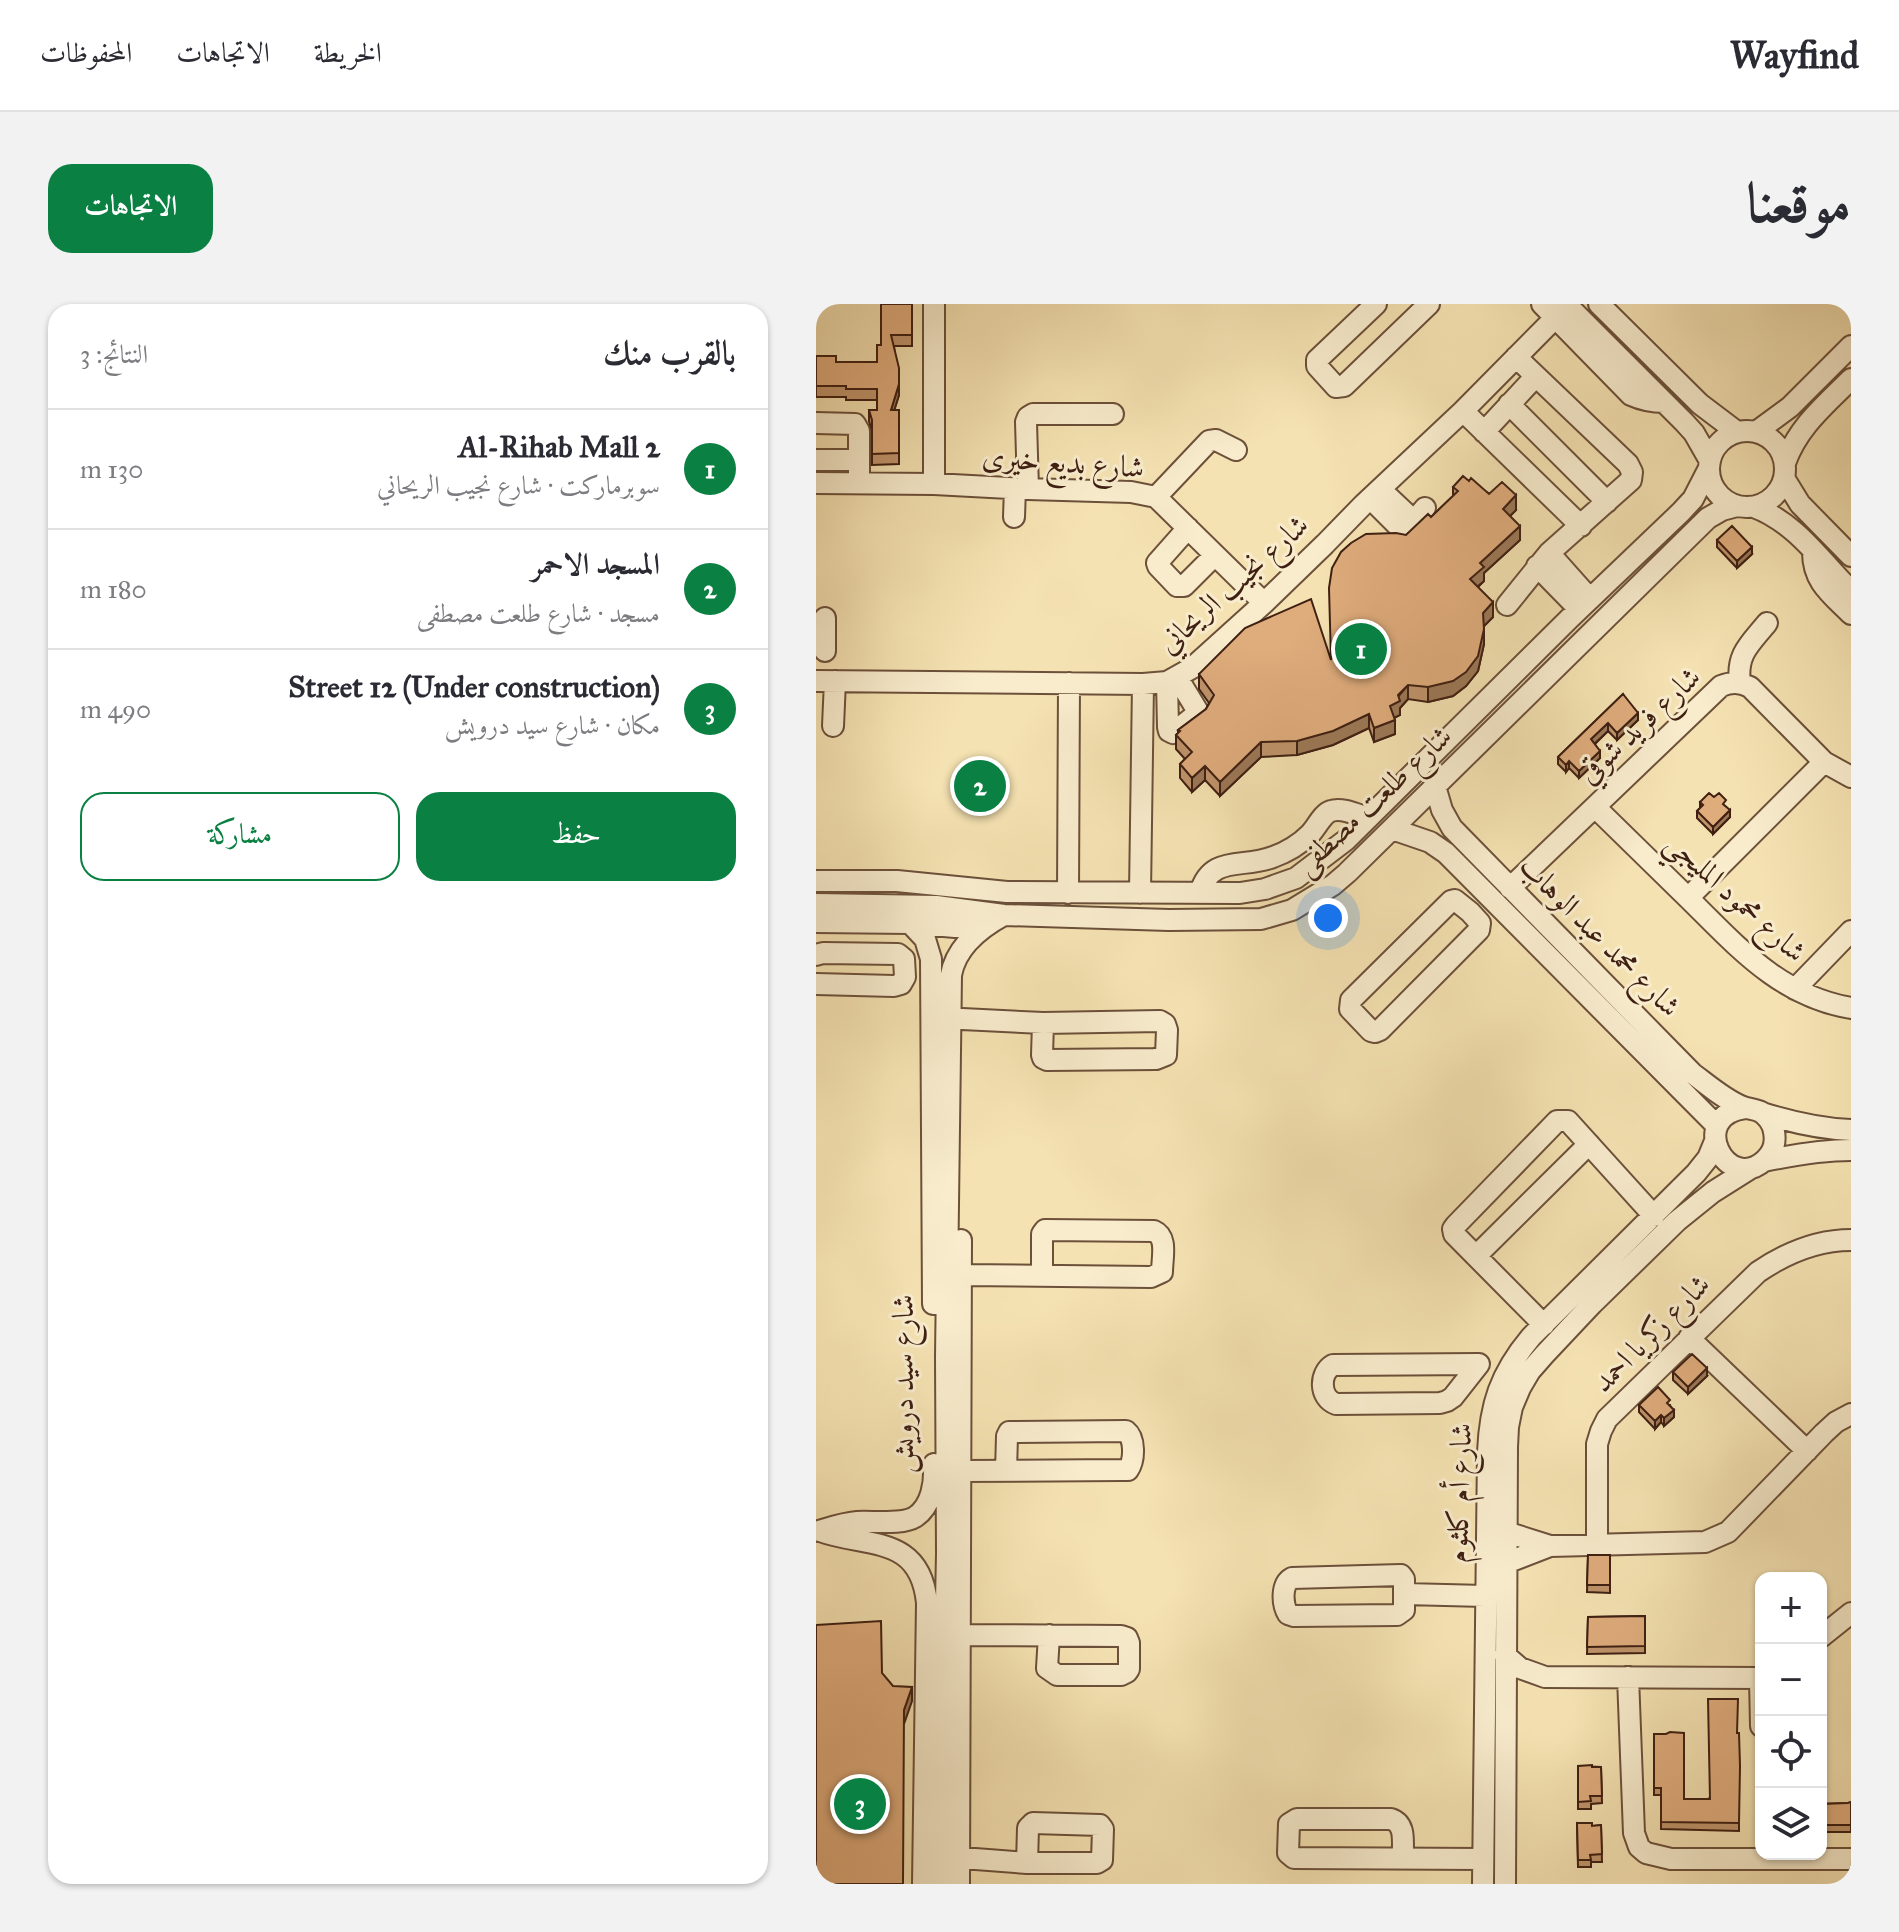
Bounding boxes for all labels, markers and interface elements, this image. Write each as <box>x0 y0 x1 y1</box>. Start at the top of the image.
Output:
text: Wayfind <box>1730 32 1859 78</box>
text: المحفوظات <box>40 35 132 70</box>
text: الاتجاهات <box>176 35 270 70</box>
text: الخريطة <box>314 35 382 70</box>
button: الاتجاهات <box>48 164 213 253</box>
text: موقعنا <box>1746 169 1851 237</box>
text: بالقرب منك <box>603 332 736 373</box>
text: النتائج: 3 <box>80 338 148 370</box>
text: Al-Rihab Mall 2 <box>459 429 660 465</box>
street label: شارع بديع خيرى <box>980 438 1145 495</box>
text: 130 m <box>80 453 143 485</box>
text: 1 <box>705 453 715 485</box>
text: سوبرماركت · شارع نجيب الريحاني <box>377 469 660 501</box>
street label: شارع نجيب الريحاني <box>1150 507 1321 666</box>
text: المسجد الاحمر <box>531 546 660 582</box>
text: 180 m <box>80 573 147 605</box>
text: 2 <box>704 573 716 605</box>
text: مسجد · شارع طلعت مصطفى <box>417 597 660 629</box>
pin: 1 <box>1335 619 1387 679</box>
street label: شارع فريد شوقي <box>1570 659 1713 796</box>
text: Street 12 (Under construction) <box>288 669 660 705</box>
text: 490 m <box>80 693 151 725</box>
text: 3 <box>705 693 715 725</box>
text: مكان · شارع سيد درويش <box>445 709 660 741</box>
street label: شارع طلعت مصطفى <box>1287 718 1464 887</box>
pin: 2 <box>954 756 1006 816</box>
button: مشاركة <box>80 792 400 881</box>
button: حفظ <box>416 792 736 881</box>
street label: شارع محمود المليجي <box>1651 824 1814 977</box>
street label: شارع محمد عبد الوهاب <box>1507 848 1688 1029</box>
your location <box>1308 898 1348 938</box>
street label: شارع زكريا احمد <box>1584 1266 1723 1405</box>
street label: شارع سيد درويش <box>885 1295 928 1473</box>
street label: شارع أم كلثوم <box>1436 1422 1487 1564</box>
map controls <box>1755 1572 1827 1860</box>
button: + <box>1755 1572 1827 1644</box>
button: − <box>1755 1644 1827 1716</box>
button: locate <box>1755 1716 1827 1788</box>
pin: 3 <box>834 1774 886 1834</box>
button: layers <box>1755 1788 1827 1860</box>

